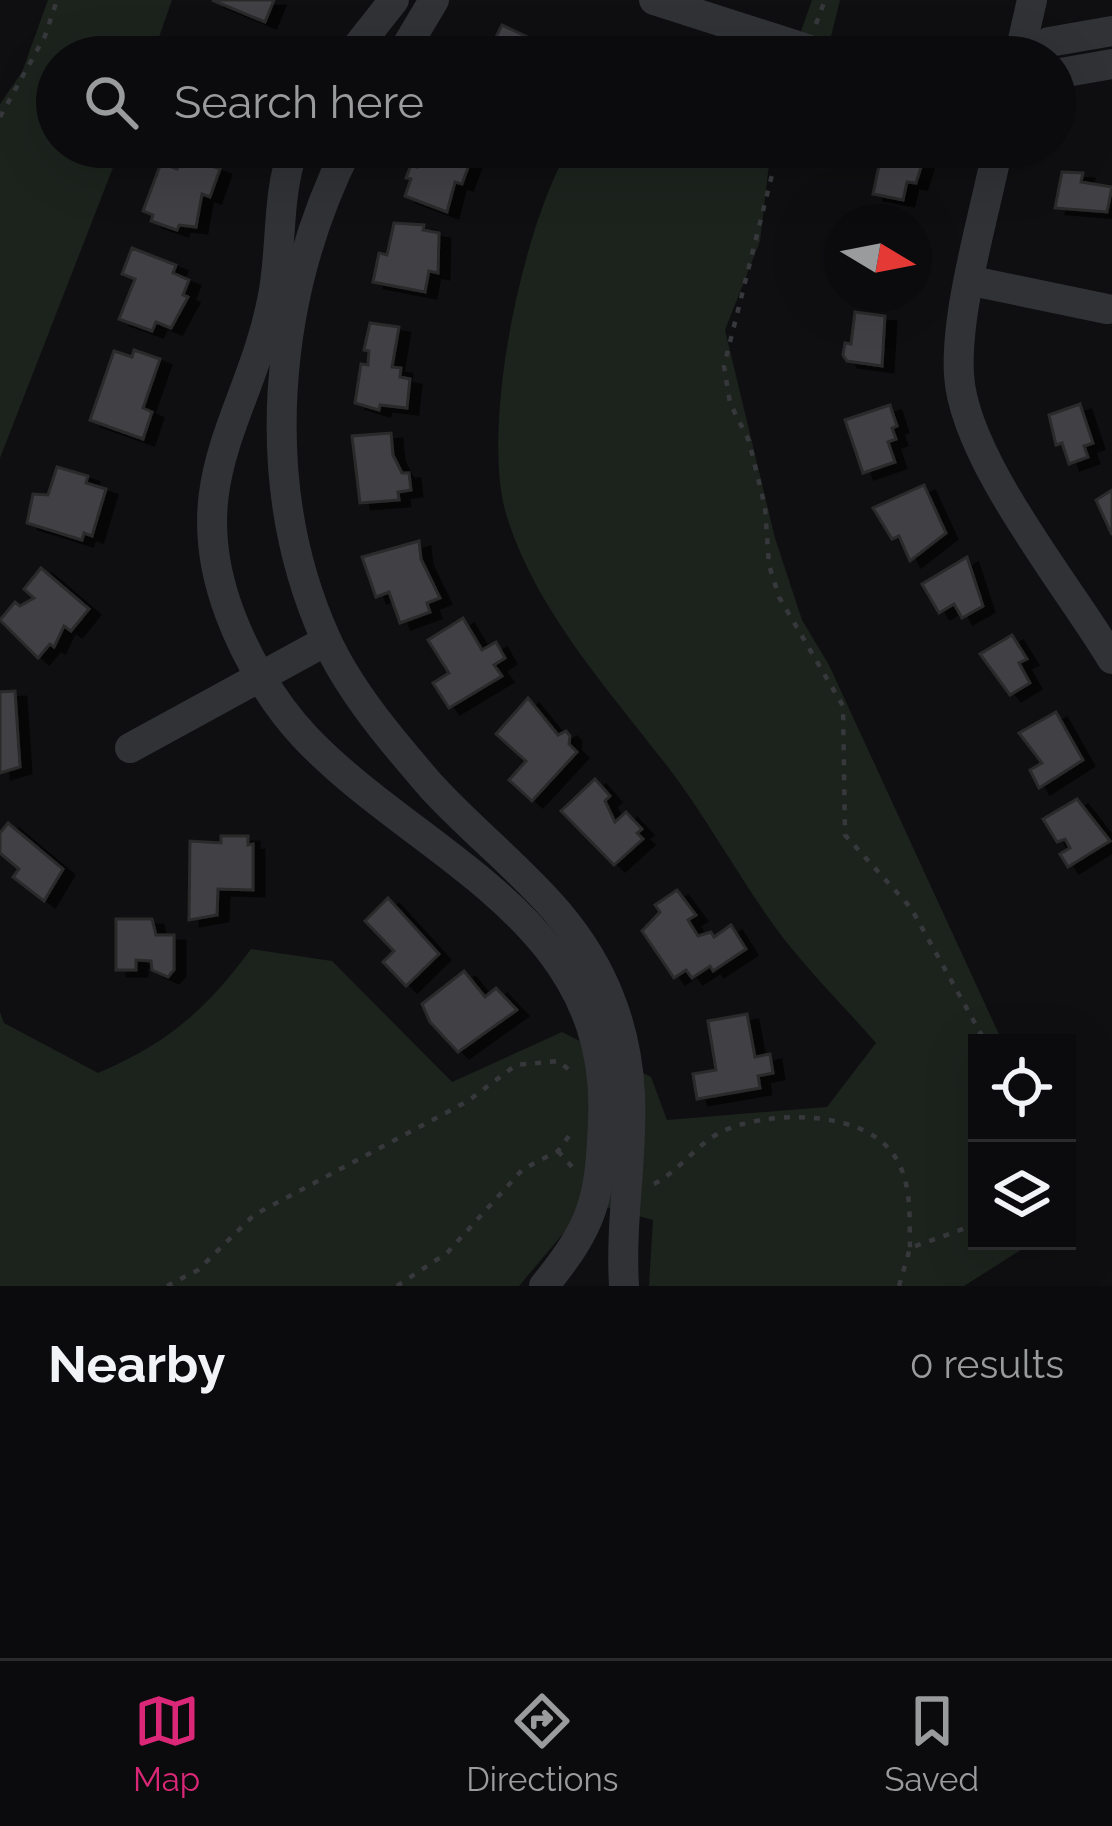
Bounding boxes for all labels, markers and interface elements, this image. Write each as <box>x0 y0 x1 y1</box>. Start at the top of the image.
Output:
search box <box>36 36 1076 168</box>
icon: search <box>78 69 144 135</box>
text: Search here <box>174 76 424 129</box>
north arrow <box>824 204 932 312</box>
map controls <box>968 1034 1076 1250</box>
button: locate <box>968 1034 1076 1142</box>
button: layers <box>968 1142 1076 1250</box>
text: Nearby <box>48 1334 225 1394</box>
text: 0 results <box>910 1341 1064 1387</box>
tab: Map <box>133 1688 200 1799</box>
tab: Directions <box>466 1688 619 1799</box>
tab: Saved <box>885 1688 979 1799</box>

